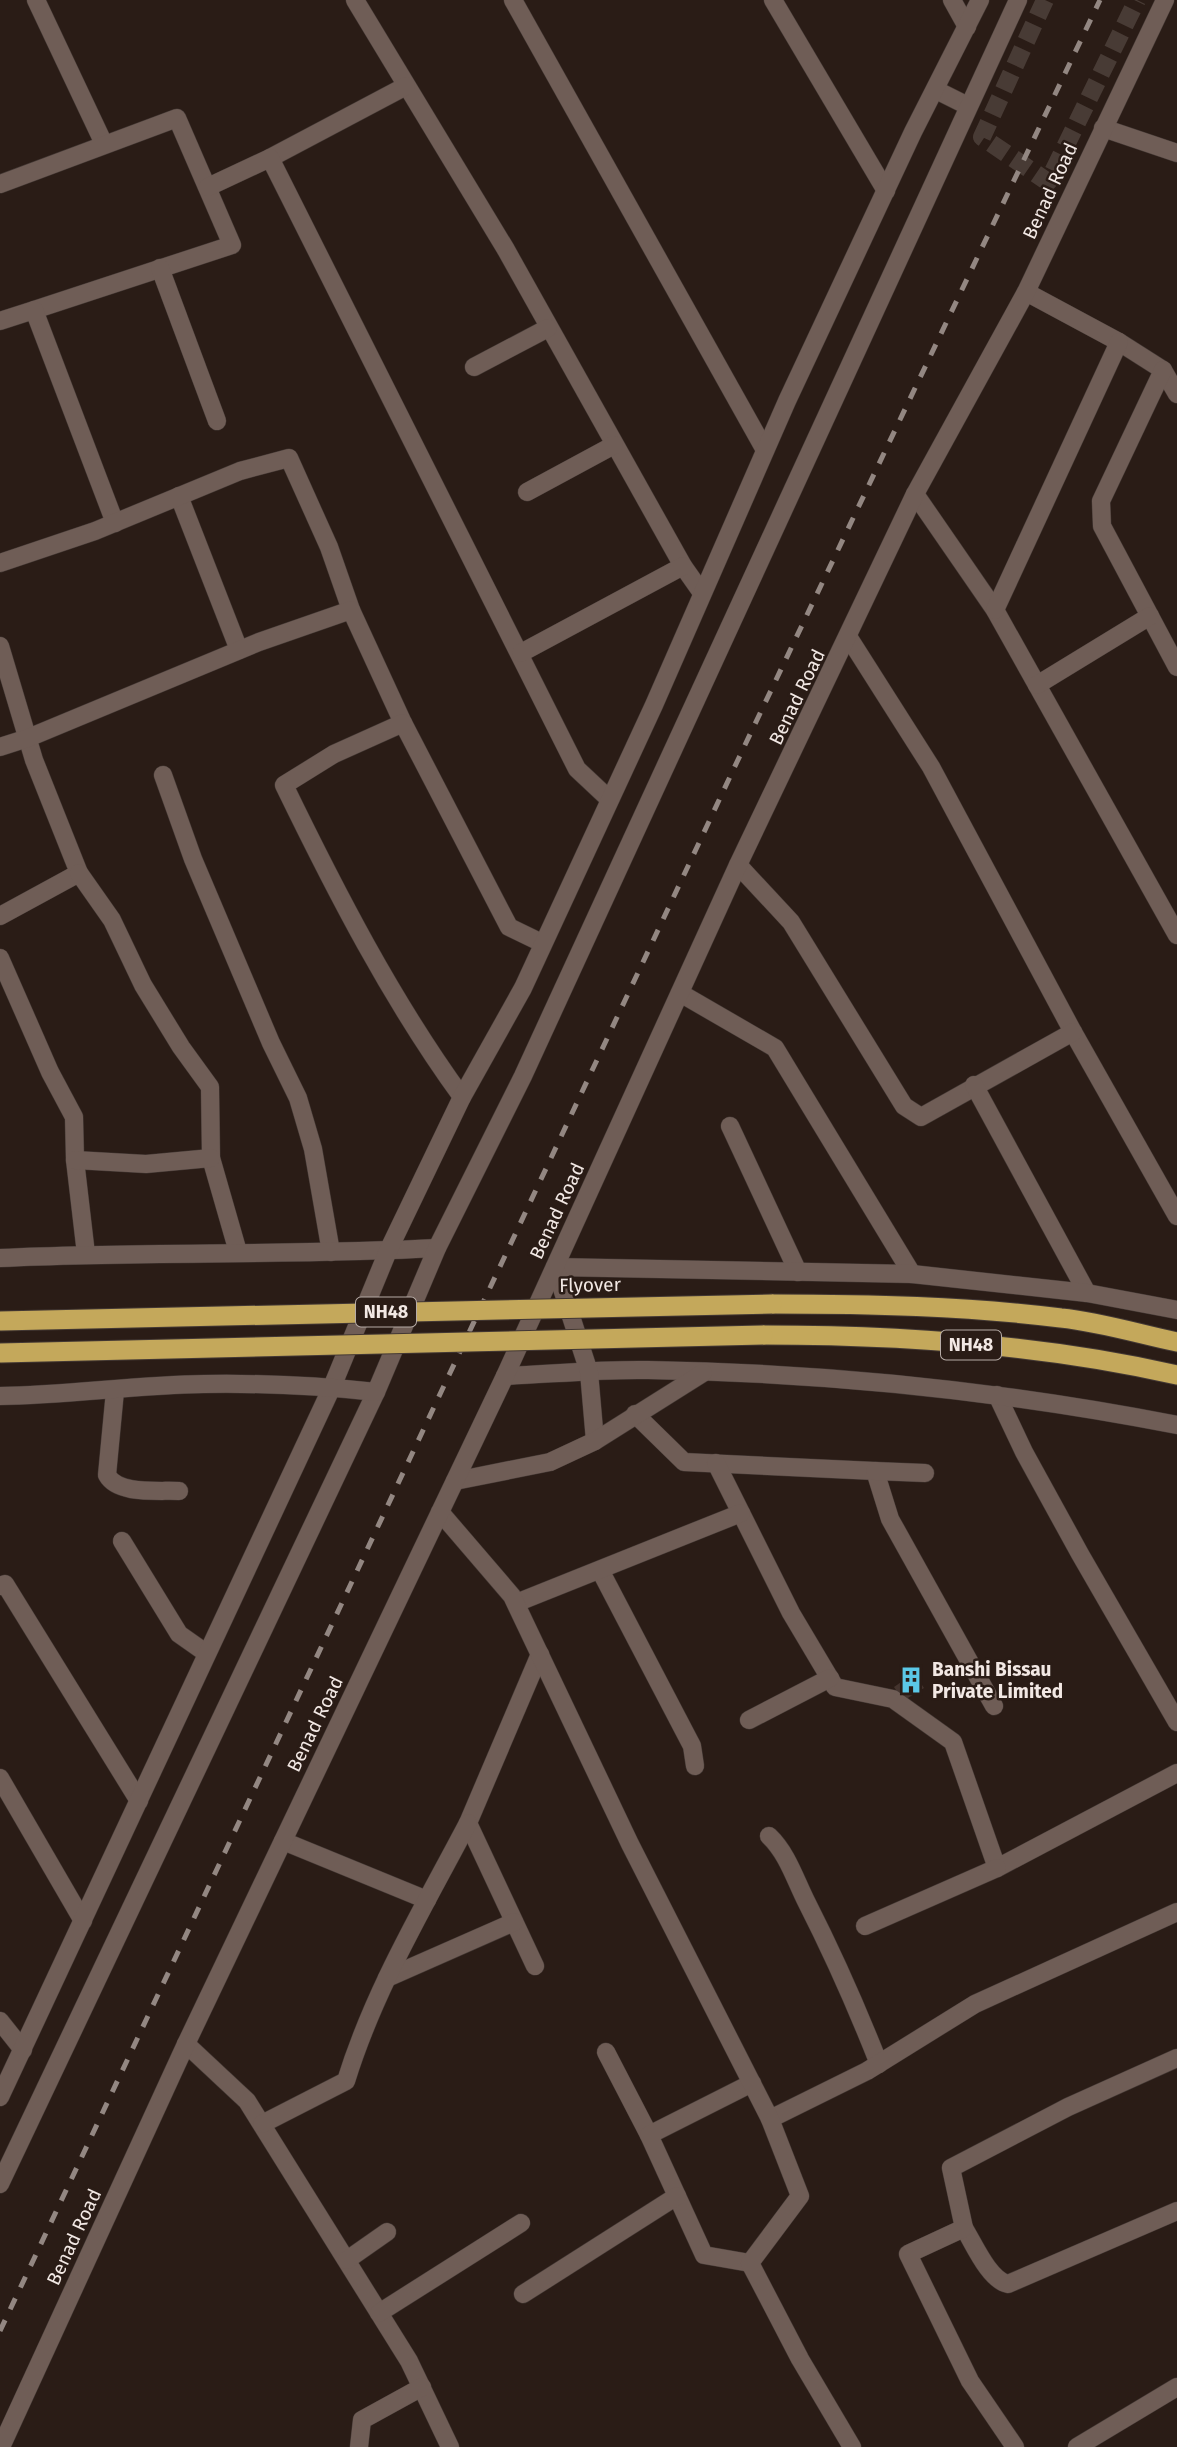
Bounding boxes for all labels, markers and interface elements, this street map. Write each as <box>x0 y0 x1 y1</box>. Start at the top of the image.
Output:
street label: Benad Road <box>1018 139 1082 243</box>
street label: Benad Road <box>764 645 830 749</box>
street label: Benad Road <box>525 1159 589 1263</box>
street label: Flyover <box>559 1273 622 1297</box>
road number: NH48 <box>356 1297 416 1326</box>
road number: NH48 <box>941 1330 1001 1360</box>
place label: Banshi Bissau Private Limited <box>932 1658 1063 1703</box>
building icon: Banshi Bissau Private Limited <box>896 1665 926 1695</box>
street label: Benad Road <box>282 1672 348 1776</box>
street label: Benad Road <box>42 2185 106 2289</box>

